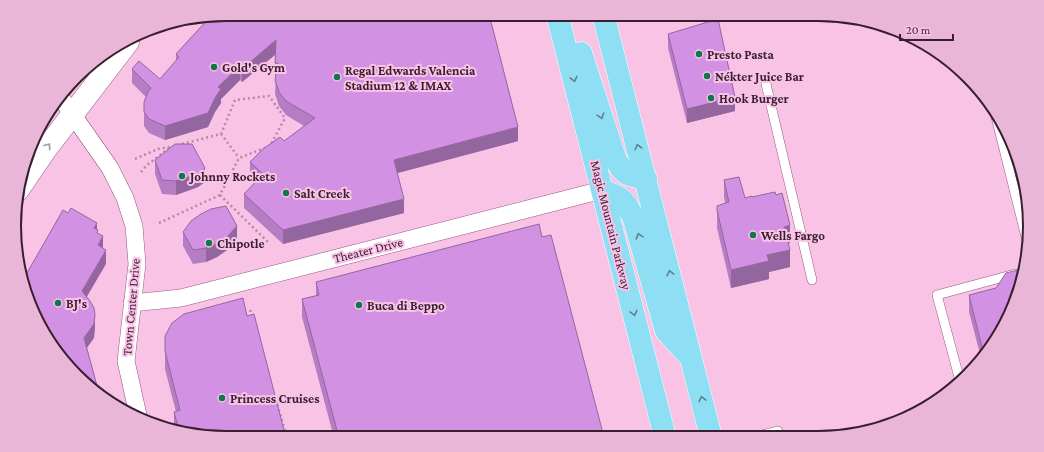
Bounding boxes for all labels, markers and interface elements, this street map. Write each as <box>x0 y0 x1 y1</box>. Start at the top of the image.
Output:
scale bar <box>900 16 953 42</box>
text: 20 m <box>906 23 931 37</box>
place label: Presto Pasta <box>707 47 774 62</box>
marker: Presto Pasta <box>694 49 704 59</box>
place label: Gold's Gym <box>222 60 285 75</box>
marker: Gold's Gym <box>209 62 219 72</box>
place label: Regal Edwards Valencia Stadium 12 & IMAX <box>345 63 476 93</box>
place label: Nékter Juice Bar <box>715 69 805 84</box>
marker: Nékter Juice Bar <box>702 71 712 81</box>
marker: Regal Edwards Valencia Stadium 12 & IMAX <box>332 72 342 82</box>
one-way arrow <box>569 76 577 82</box>
place label: Hook Burger <box>719 91 790 106</box>
marker: Hook Burger <box>706 93 716 103</box>
one-way arrow <box>596 112 605 119</box>
one-way arrow <box>634 143 643 150</box>
one-way arrow <box>43 144 50 151</box>
street label: Magic Mountain Parkway <box>588 159 635 292</box>
place label: Johnny Rockets <box>188 169 275 184</box>
marker: Johnny Rockets <box>177 171 187 181</box>
place label: Salt Creek <box>294 186 351 201</box>
marker: Salt Creek <box>281 188 291 198</box>
place label: Wells Fargo <box>760 228 825 243</box>
marker: Wells Fargo <box>748 230 758 240</box>
one-way arrow <box>635 233 644 240</box>
street label: Theater Drive <box>332 234 405 266</box>
place label: Chipotle <box>217 236 265 251</box>
marker: Chipotle <box>204 238 214 248</box>
street label: Town Center Drive <box>119 257 143 356</box>
one-way arrow <box>666 269 675 276</box>
place label: BJ's <box>66 296 87 311</box>
marker: BJ's <box>53 298 63 308</box>
place label: Buca di Beppo <box>367 298 445 313</box>
marker: Buca di Beppo <box>354 300 364 310</box>
one-way arrow <box>629 309 638 316</box>
place label: Princess Cruises <box>230 391 319 406</box>
marker: Princess Cruises <box>217 393 227 403</box>
one-way arrow <box>698 396 706 402</box>

